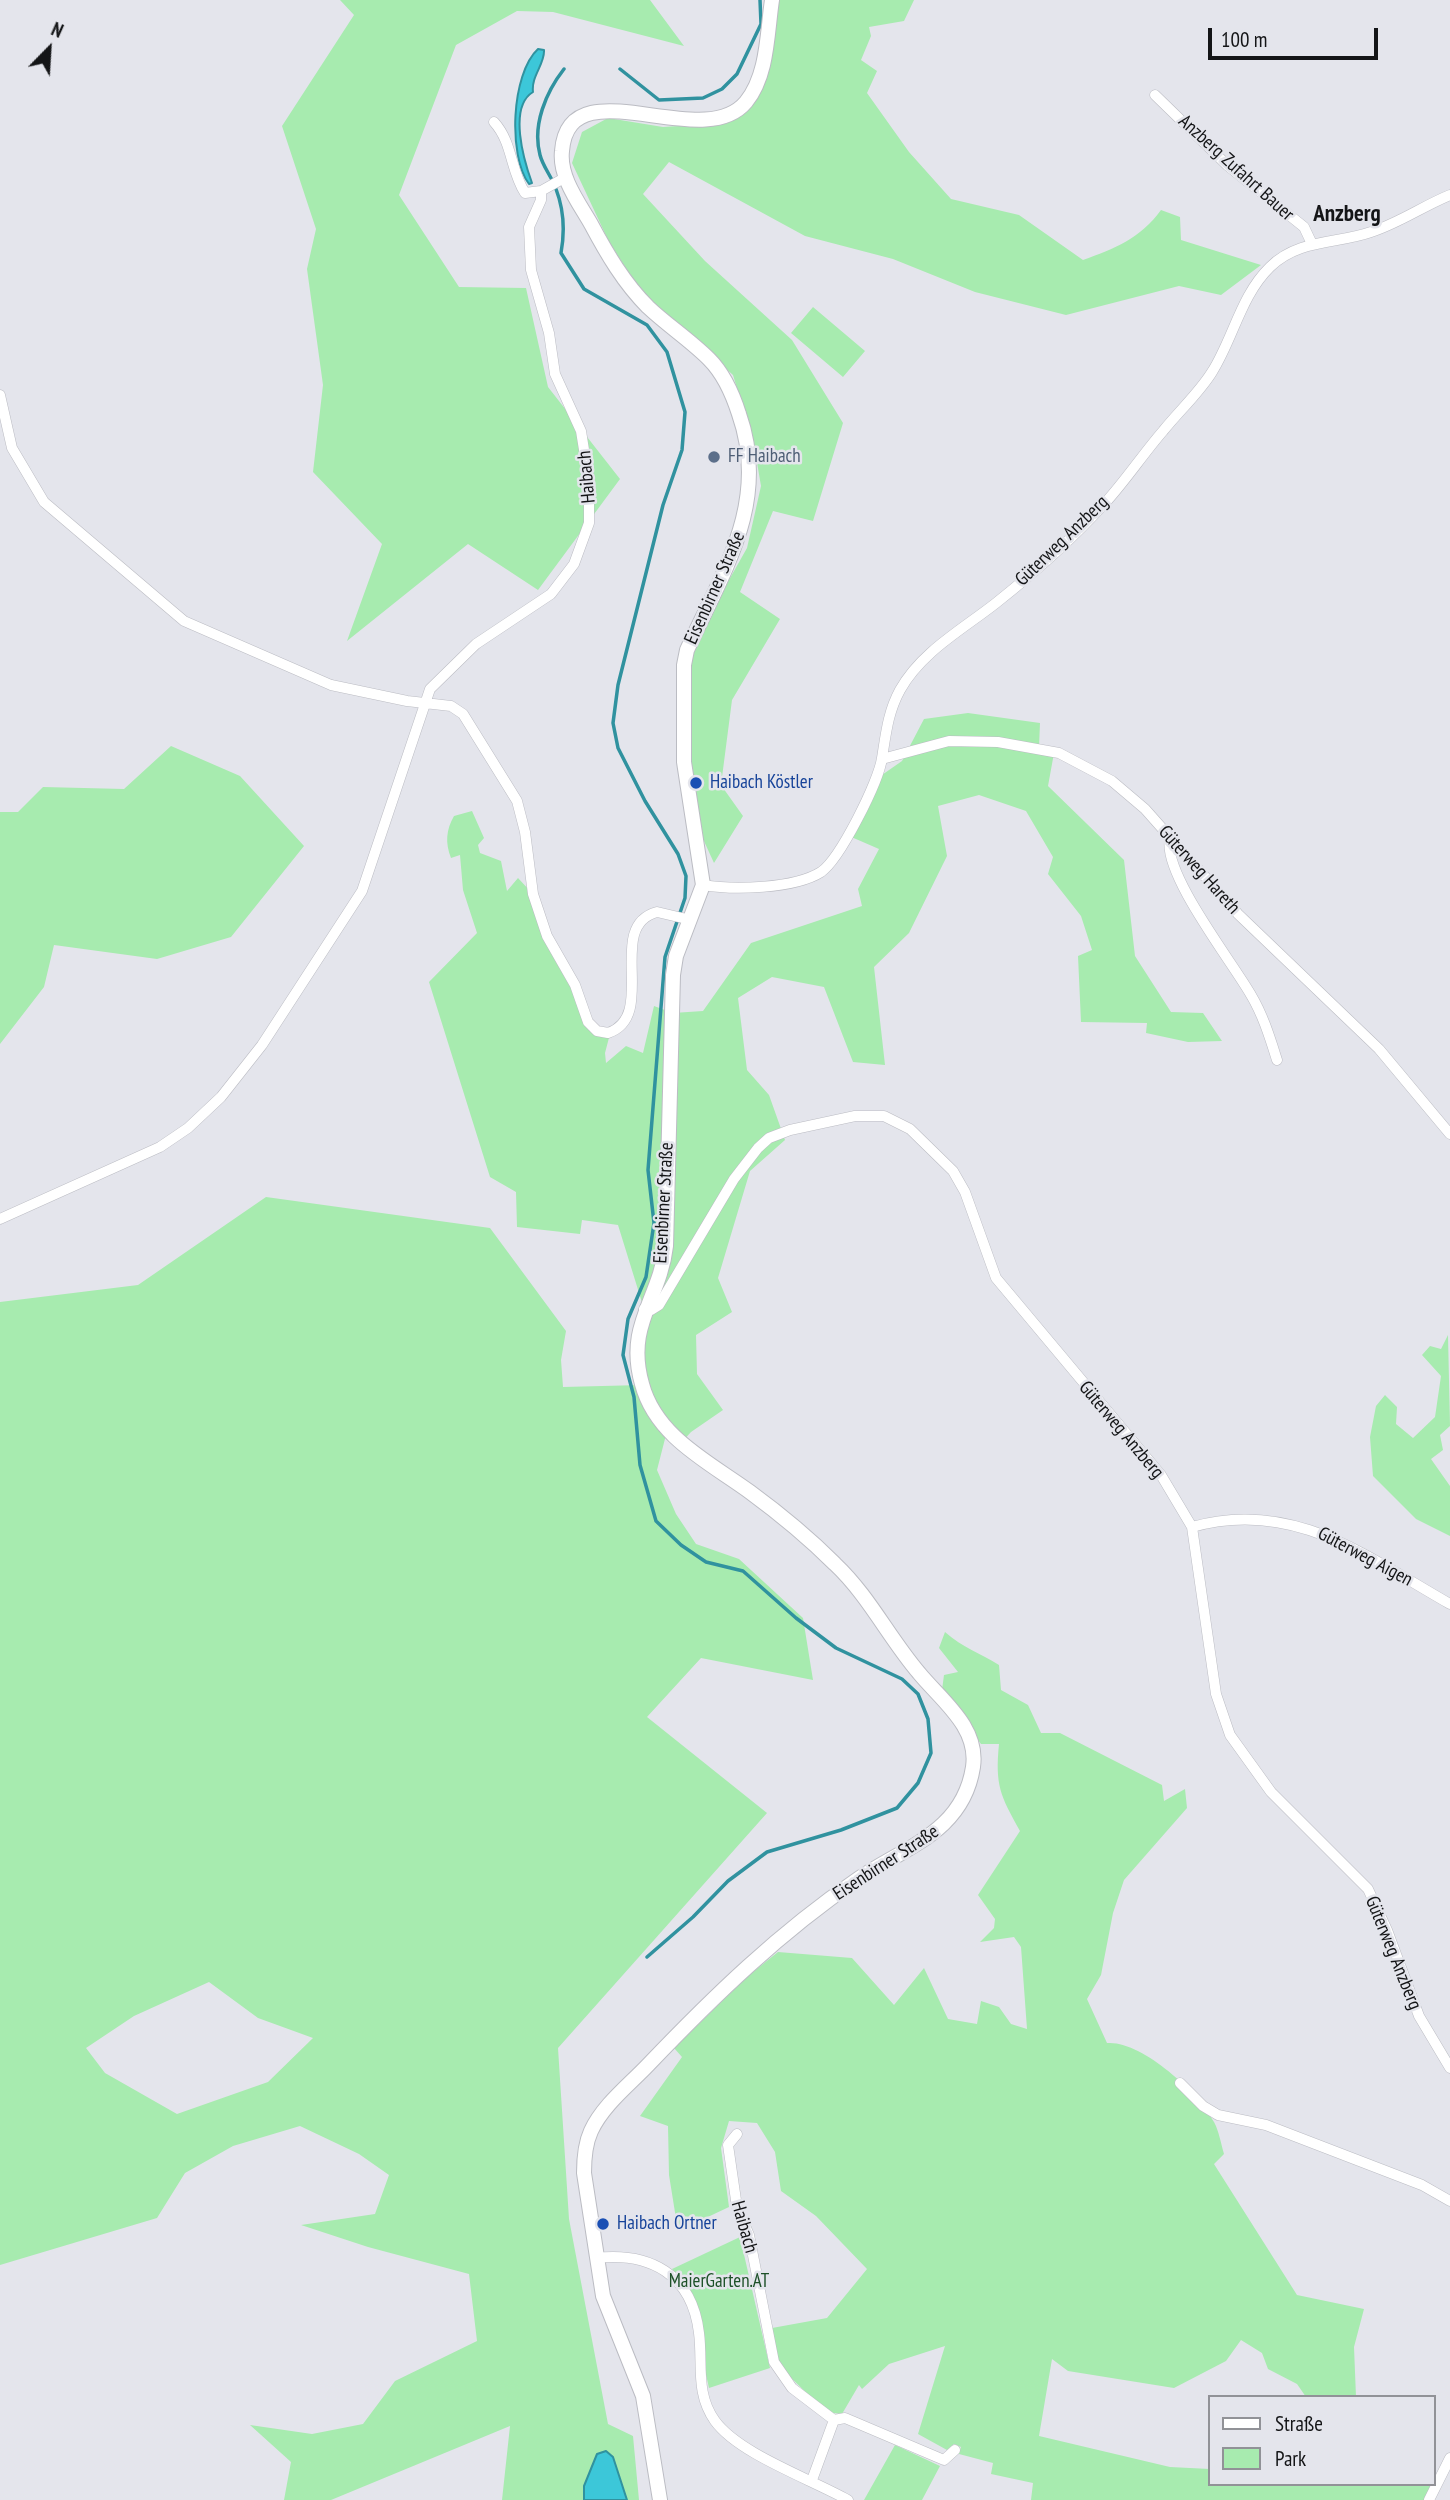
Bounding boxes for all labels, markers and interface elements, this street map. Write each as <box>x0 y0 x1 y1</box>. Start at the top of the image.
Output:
north arrow <box>14 14 84 84</box>
scale bar <box>1212 14 1382 58</box>
text: N <box>48 17 67 43</box>
text: 100 m <box>1221 26 1267 53</box>
street label: Anzberg Zufahrt Bauer <box>1174 110 1298 226</box>
district label: Anzberg <box>1313 200 1381 228</box>
place label: FF Haibach <box>728 446 801 468</box>
marker: FF Haibach <box>706 449 722 465</box>
street label: Haibach <box>573 450 601 504</box>
street label: Güterweg Anzberg <box>1011 491 1113 591</box>
street label: Eisenbirner Straße <box>680 528 750 648</box>
place label: Haibach Köstler <box>710 772 813 794</box>
marker: Haibach Köstler <box>688 775 704 791</box>
street label: Güterweg Hareth <box>1153 821 1245 919</box>
street label: Eisenbirner Straße <box>649 1142 679 1264</box>
street label: Güterweg Anzberg <box>1074 1377 1168 1483</box>
street label: Güterweg Aigen <box>1314 1522 1416 1592</box>
street label: Eisenbirner Straße <box>829 1820 943 1906</box>
street label: Güterweg Anzberg <box>1360 1893 1426 2013</box>
street label: Haibach <box>726 2198 762 2256</box>
place label: Haibach Ortner <box>617 2213 717 2235</box>
marker: Haibach Ortner <box>595 2216 611 2232</box>
park label: MaierGarten.AT <box>669 2271 769 2293</box>
legend <box>1208 2395 1436 2486</box>
text: Straße <box>1275 2410 1323 2437</box>
text: Park <box>1275 2445 1306 2472</box>

